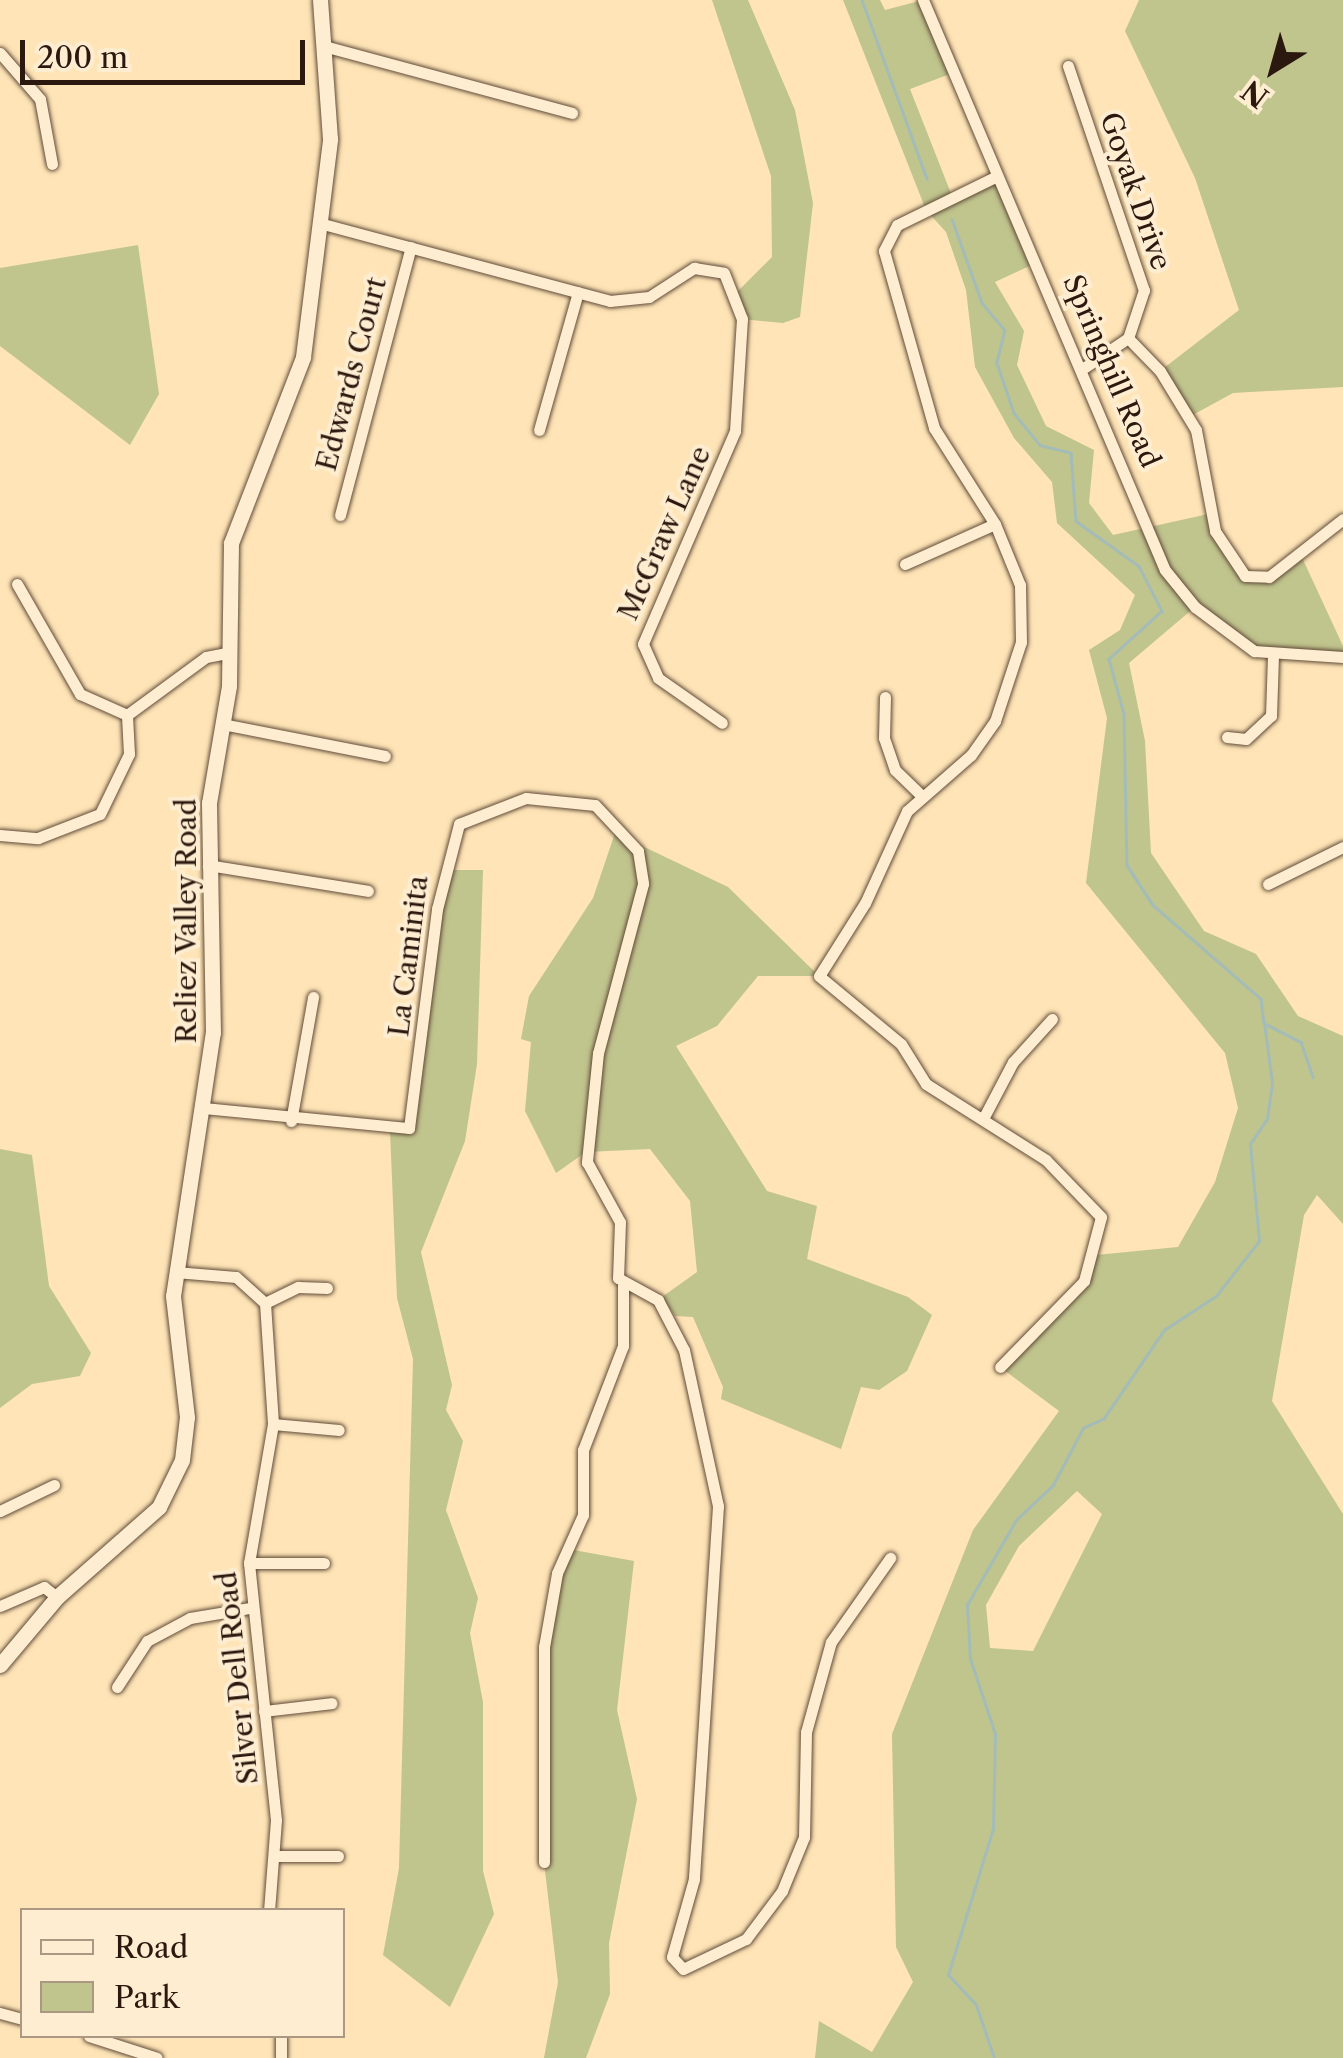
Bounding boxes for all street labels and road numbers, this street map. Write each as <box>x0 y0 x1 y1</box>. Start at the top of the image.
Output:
street label: Goyak Drive <box>1093 108 1179 274</box>
street label: Springhill Road <box>1056 270 1168 472</box>
street label: Edwards Court <box>309 274 393 474</box>
street label: McGraw Lane <box>611 441 717 625</box>
street label: Reliez Valley Road <box>169 798 203 1044</box>
street label: La Caminita <box>381 873 435 1039</box>
street label: Silver Dell Road <box>209 1570 265 1786</box>

